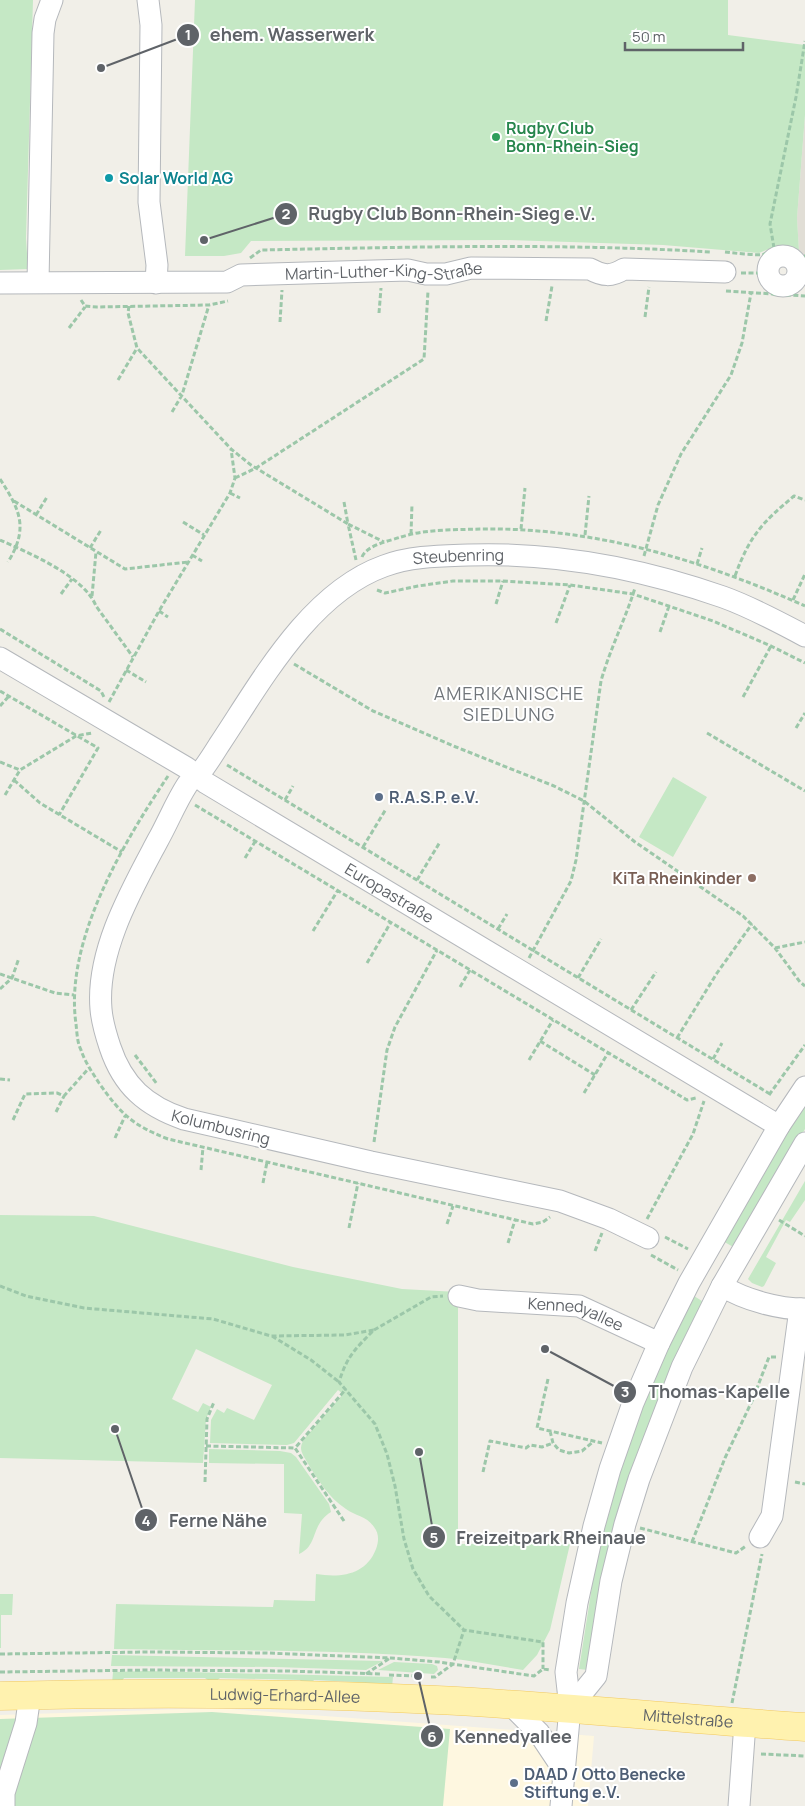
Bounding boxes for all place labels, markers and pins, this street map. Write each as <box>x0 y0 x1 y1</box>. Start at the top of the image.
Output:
callout: ehem. Wasserwerk <box>175 19 384 52</box>
place label: Rugby Club Bonn-Rhein-Sieg <box>506 117 639 157</box>
marker: Rugby Club Bonn-Rhein-Sieg <box>490 131 502 143</box>
place label: Solar World AG <box>119 167 234 189</box>
marker: Solar World AG <box>103 172 115 184</box>
callout: Rugby Club Bonn-Rhein-Sieg e.V. <box>274 197 606 230</box>
place label: R.A.S.P. e.V. <box>389 786 479 808</box>
marker: R.A.S.P. e.V. <box>373 791 385 803</box>
place label: KiTa Rheinkinder <box>613 867 742 889</box>
marker: KiTa Rheinkinder <box>746 872 758 884</box>
callout: Thomas-Kapelle <box>613 1375 800 1408</box>
callout: Ferne Nähe <box>134 1504 277 1537</box>
callout: Freizeitpark Rheinaue <box>422 1521 656 1554</box>
callout: Kennedyallee <box>419 1720 582 1753</box>
place label: DAAD / Otto Benecke Stiftung e.V. <box>524 1763 686 1803</box>
marker: DAAD / Otto Benecke Stiftung e.V. <box>508 1777 520 1789</box>

